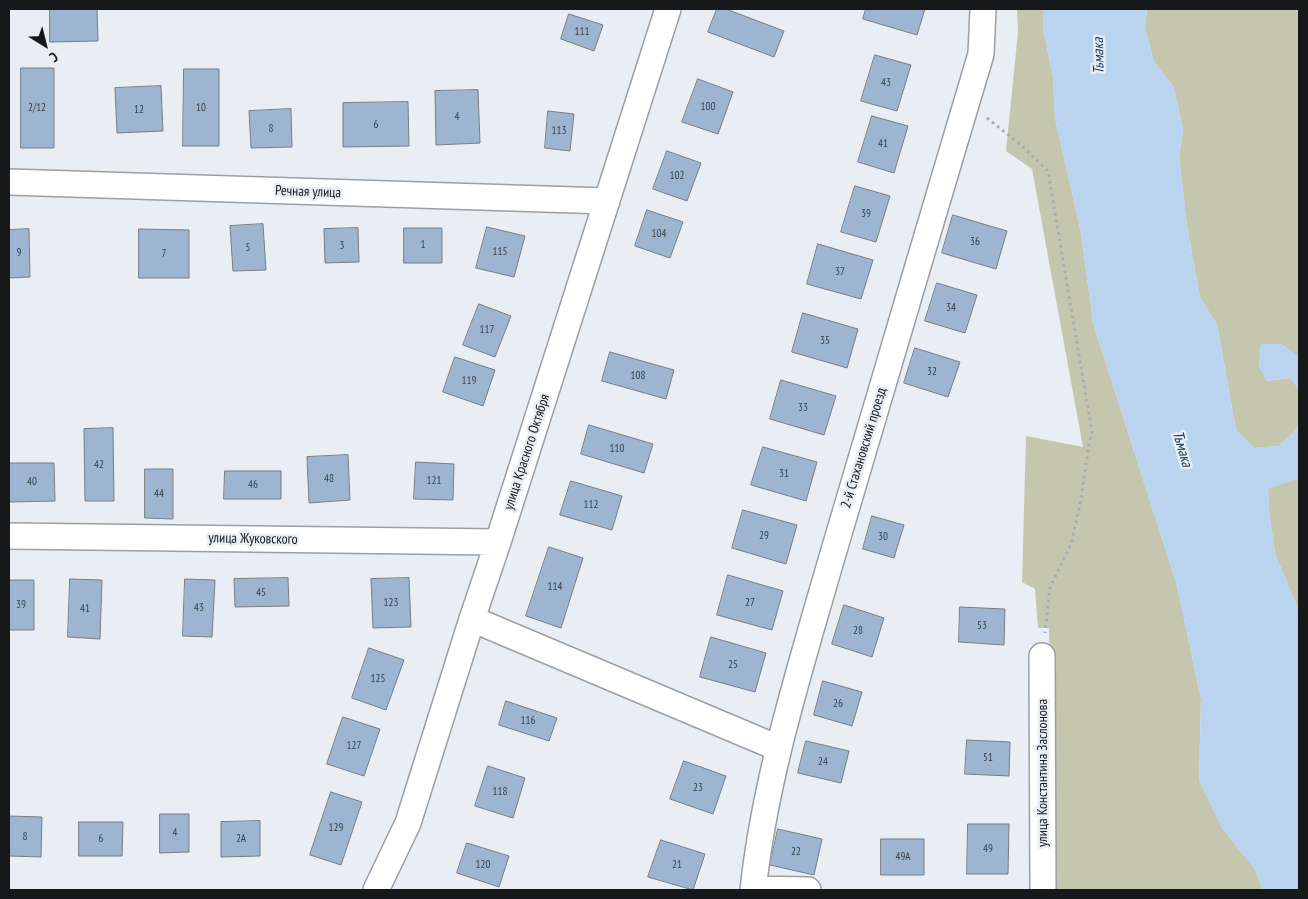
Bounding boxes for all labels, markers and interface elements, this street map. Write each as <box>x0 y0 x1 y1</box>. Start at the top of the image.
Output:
north arrow <box>20 20 70 70</box>
house number: 111 <box>575 25 589 39</box>
water label: Тьмака <box>1090 38 1108 74</box>
text: С <box>46 48 62 66</box>
house number: 43 <box>881 76 891 90</box>
house number: 100 <box>701 100 715 114</box>
house number: 2/12 <box>28 101 46 115</box>
house number: 10 <box>196 101 206 115</box>
house number: 12 <box>134 103 144 117</box>
house number: 4 <box>455 110 459 124</box>
house number: 6 <box>374 118 378 132</box>
house number: 8 <box>269 122 273 136</box>
house number: 113 <box>552 124 566 138</box>
house number: 41 <box>878 137 888 151</box>
house number: 102 <box>670 169 684 183</box>
street label: Речная улица <box>275 182 341 202</box>
house number: 39 <box>861 207 871 221</box>
house number: 104 <box>652 227 666 241</box>
house number: 36 <box>970 235 980 249</box>
house number: 1 <box>421 238 425 252</box>
house number: 3 <box>340 239 344 253</box>
house number: 5 <box>246 241 250 255</box>
house number: 115 <box>493 245 507 259</box>
house number: 9 <box>17 246 21 260</box>
house number: 7 <box>162 247 166 261</box>
house number: 37 <box>835 265 845 279</box>
house number: 34 <box>946 301 956 315</box>
house number: 117 <box>480 323 494 337</box>
house number: 35 <box>820 334 830 348</box>
house number: 32 <box>927 365 937 379</box>
house number: 108 <box>631 369 645 383</box>
house number: 119 <box>462 374 476 388</box>
street label: 2-й Стахановский проезд <box>838 386 890 510</box>
street label: улица Красного Октября <box>500 392 554 512</box>
house number: 33 <box>798 401 808 415</box>
water label: Тьмака <box>1168 429 1196 469</box>
house number: 110 <box>610 442 624 456</box>
house number: 42 <box>94 458 104 472</box>
house number: 31 <box>779 467 789 481</box>
house number: 48 <box>324 472 334 486</box>
house number: 121 <box>427 474 441 488</box>
house number: 40 <box>27 475 37 489</box>
house number: 46 <box>248 478 258 492</box>
house number: 44 <box>154 487 164 501</box>
house number: 112 <box>584 498 598 512</box>
house number: 29 <box>759 529 769 543</box>
street label: улица Жуковского <box>208 530 298 548</box>
house number: 30 <box>878 530 888 544</box>
house number: 114 <box>548 580 562 594</box>
house number: 45 <box>256 586 266 600</box>
house number: 123 <box>384 596 398 610</box>
house number: 27 <box>745 596 755 610</box>
house number: 39 <box>16 598 26 612</box>
house number: 43 <box>194 601 204 615</box>
house number: 41 <box>80 602 90 616</box>
house number: 53 <box>977 619 987 633</box>
house number: 28 <box>853 624 863 638</box>
house number: 25 <box>728 658 738 672</box>
house number: 125 <box>371 672 385 686</box>
house number: 26 <box>833 697 843 711</box>
street label: улица Константина Заслонова <box>1035 699 1051 847</box>
house number: 116 <box>521 714 535 728</box>
house number: 127 <box>347 739 361 753</box>
house number: 51 <box>983 751 993 765</box>
house number: 24 <box>818 755 828 769</box>
house number: 23 <box>693 781 703 795</box>
house number: 118 <box>493 785 507 799</box>
house number: 129 <box>329 821 343 835</box>
house number: 4 <box>173 826 177 840</box>
house number: 8 <box>23 830 27 844</box>
house number: 6 <box>99 832 103 846</box>
house number: 2А <box>236 832 246 846</box>
house number: 49 <box>983 842 993 856</box>
house number: 22 <box>791 845 801 859</box>
house number: 49А <box>895 850 911 864</box>
house number: 120 <box>476 858 490 872</box>
house number: 21 <box>672 858 682 872</box>

